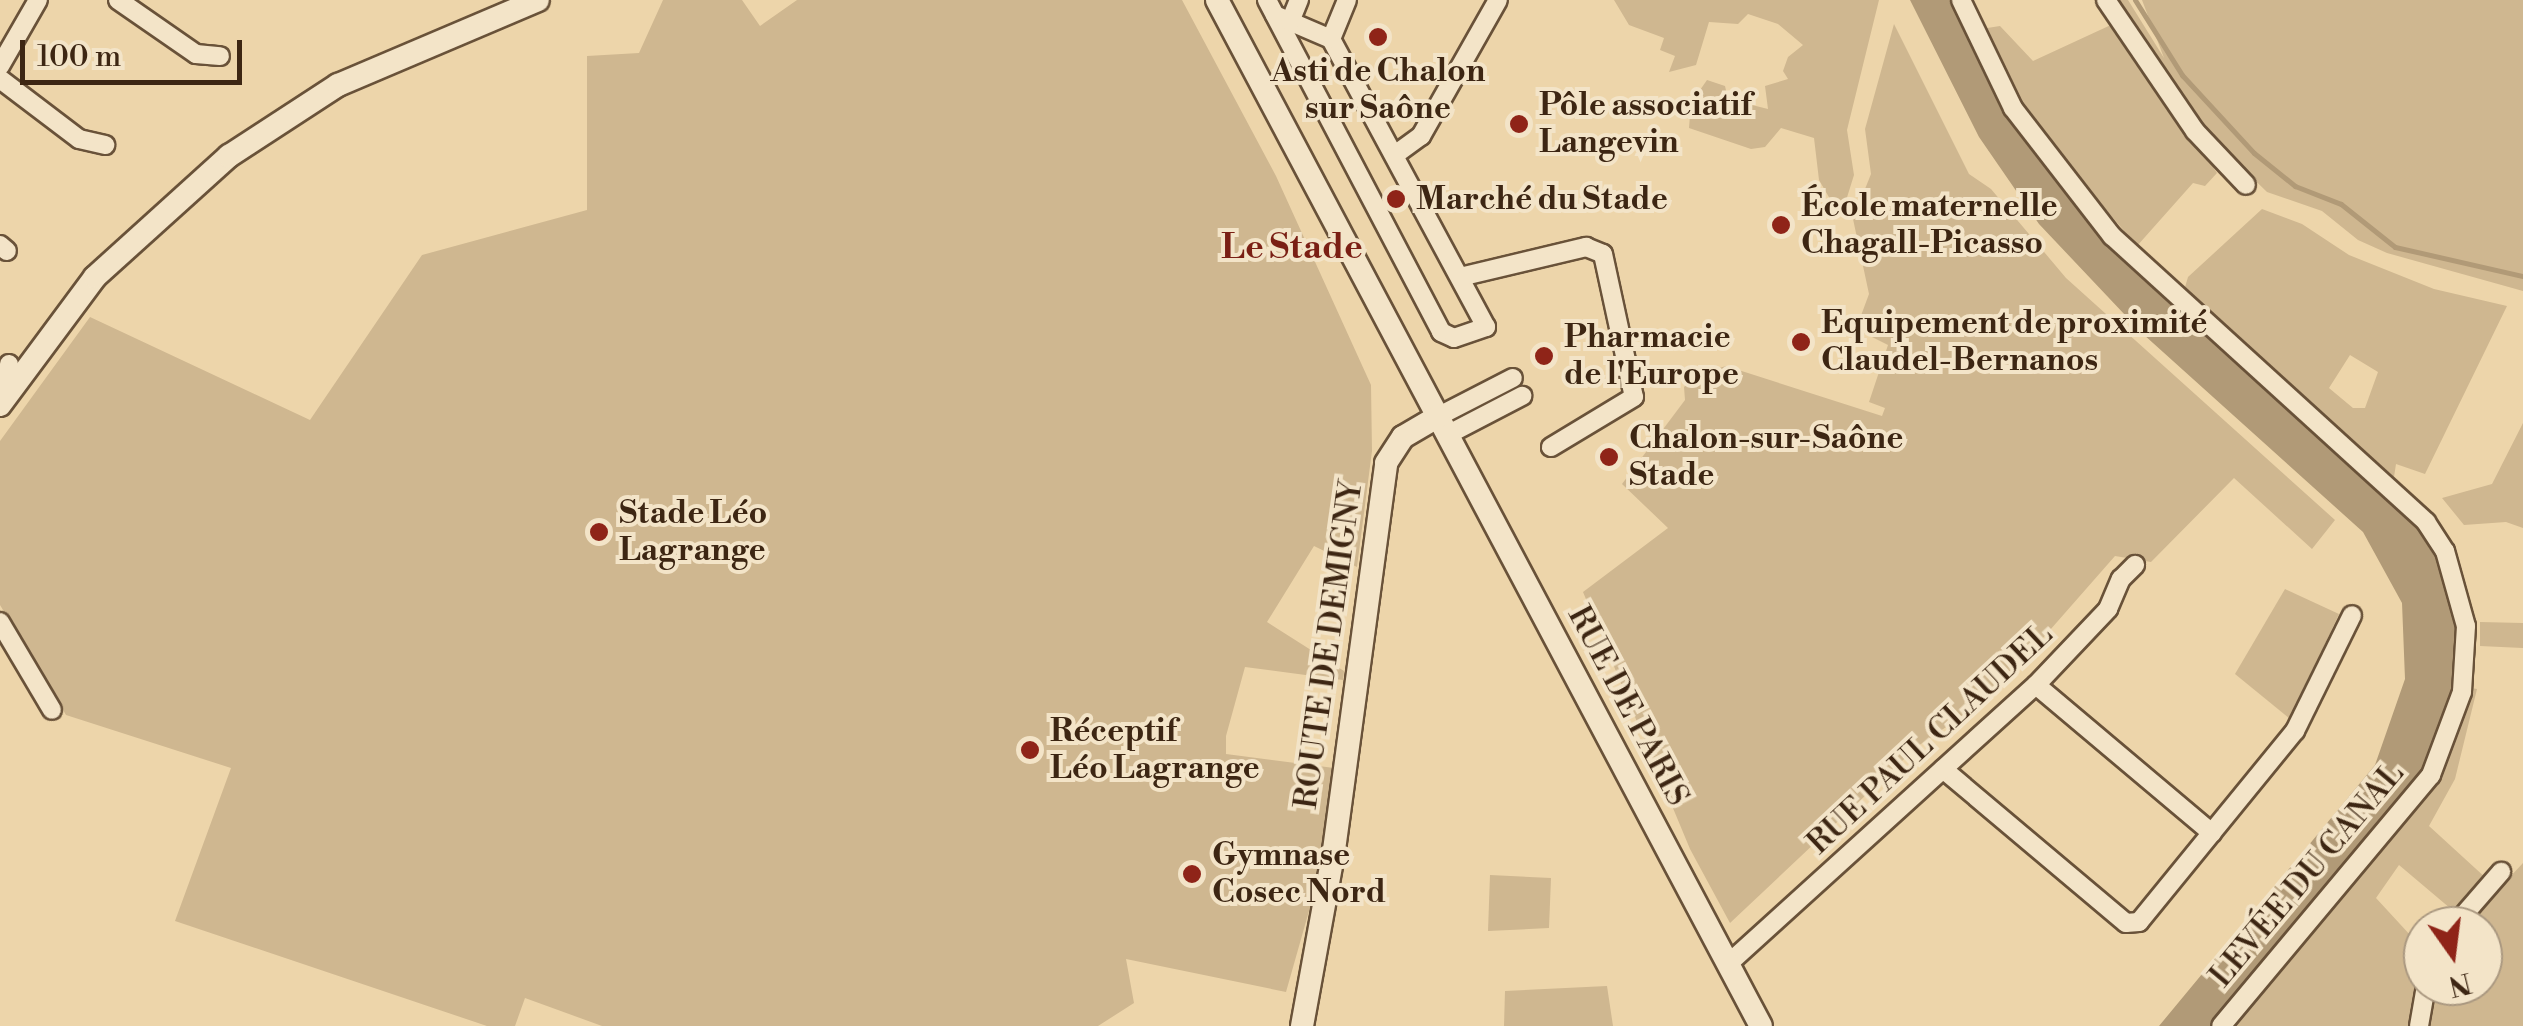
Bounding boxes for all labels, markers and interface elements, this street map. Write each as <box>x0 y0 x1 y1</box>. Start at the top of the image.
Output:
scale bar <box>25 20 248 82</box>
marker: Asti de Chalon sur Saône <box>1367 26 1389 48</box>
text: 100 m <box>37 38 121 76</box>
place label: Asti de Chalon sur Saône <box>1270 53 1486 128</box>
place label: Pôle associatif Langevin <box>1539 87 1752 162</box>
marker: Pôle associatif Langevin <box>1508 113 1530 135</box>
place label: Marché du Stade <box>1416 180 1668 218</box>
marker: Marché du Stade <box>1385 188 1407 210</box>
place label: École maternelle Chagall-Picasso <box>1801 188 2058 263</box>
marker: École maternelle Chagall-Picasso <box>1770 214 1792 236</box>
district label: Le Stade <box>1221 227 1363 269</box>
place label: Equipement de proximité Claudel-Bernanos <box>1821 305 2208 380</box>
place label: Pharmacie de l'Europe <box>1564 319 1739 394</box>
marker: Equipement de proximité Claudel-Bernanos <box>1790 331 1812 353</box>
marker: Pharmacie de l'Europe <box>1533 345 1555 367</box>
place label: Chalon-sur-Saône Stade <box>1629 420 1903 495</box>
marker: Chalon-sur-Saône Stade <box>1598 446 1620 468</box>
street label: ROUTE DE DEMIGNY <box>1287 478 1371 812</box>
place label: Stade Léo Lagrange <box>619 495 767 570</box>
marker: Stade Léo Lagrange <box>588 521 610 543</box>
street label: RUE DE PARIS <box>1559 599 1697 813</box>
street label: RUE PAUL CLAUDEL <box>1800 616 2060 862</box>
place label: Réceptif Léo Lagrange <box>1050 713 1260 788</box>
marker: Réceptif Léo Lagrange <box>1019 739 1041 761</box>
street label: LEVÉE DU CANAL <box>2202 755 2412 995</box>
place label: Gymnase Cosec Nord <box>1212 837 1386 912</box>
marker: Gymnase Cosec Nord <box>1181 863 1203 885</box>
north arrow <box>2403 906 2503 1006</box>
text: N <box>2445 964 2475 1003</box>

